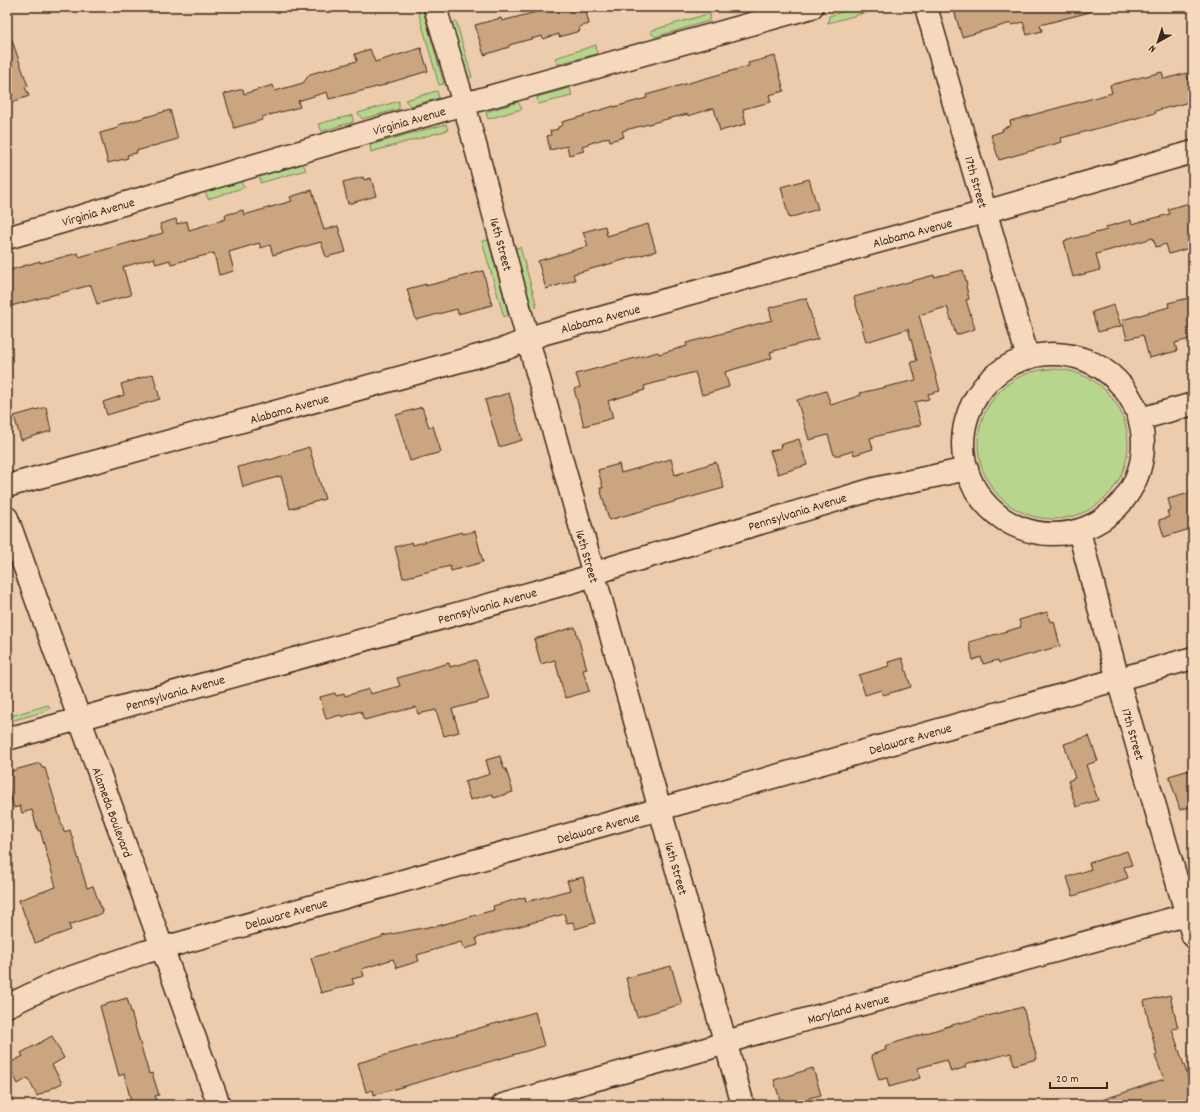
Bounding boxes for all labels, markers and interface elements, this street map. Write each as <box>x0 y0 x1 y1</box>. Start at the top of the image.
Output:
north arrow <box>1138 22 1178 62</box>
text: N <box>1145 40 1160 56</box>
street label: Virginia Avenue <box>371 103 448 142</box>
street label: 17th Street <box>958 155 991 211</box>
street label: Virginia Avenue <box>60 194 137 233</box>
street label: Alabama Avenue <box>871 215 955 254</box>
street label: 16th Street <box>483 216 516 274</box>
street label: Alabama Avenue <box>559 301 643 340</box>
street label: Alabama Avenue <box>248 390 332 431</box>
street label: Pennsylvania Avenue <box>746 489 850 537</box>
street label: 16th Street <box>569 528 602 586</box>
street label: Pennsylvania Avenue <box>436 584 540 631</box>
street label: Pennsylvania Avenue <box>124 671 228 718</box>
street label: 17th Street <box>1115 707 1148 763</box>
street label: Delaware Avenue <box>867 719 955 761</box>
street label: Alameda Boulevard <box>85 765 136 861</box>
street label: Delaware Avenue <box>555 808 643 850</box>
street label: 16th Street <box>658 840 691 898</box>
street label: Delaware Avenue <box>243 894 331 936</box>
street label: Maryland Avenue <box>806 990 892 1030</box>
scale bar <box>1050 1064 1107 1090</box>
text: 20 m <box>1056 1071 1079 1088</box>

